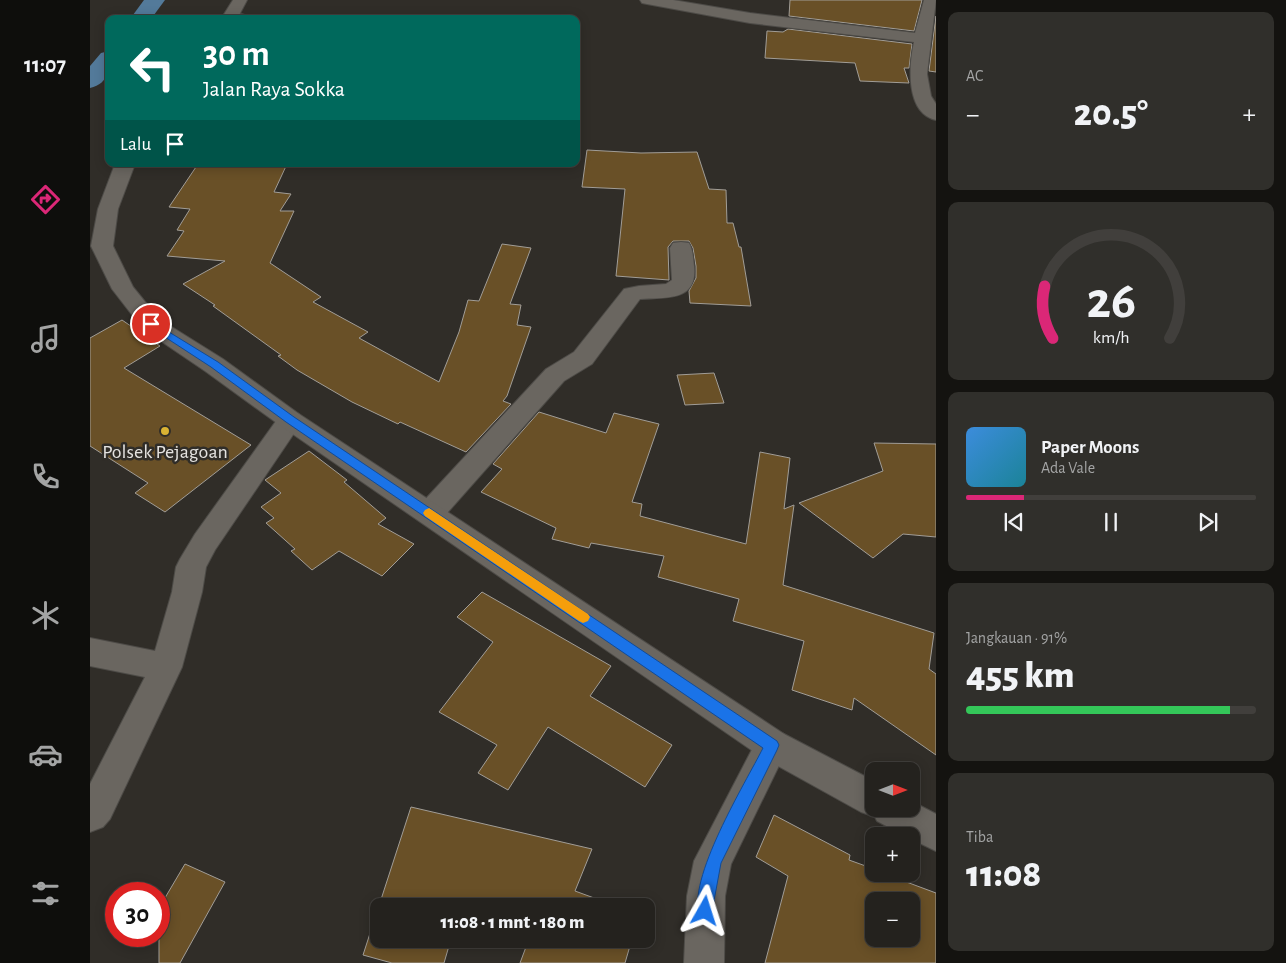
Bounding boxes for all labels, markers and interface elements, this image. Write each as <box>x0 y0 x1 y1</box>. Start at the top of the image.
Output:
icon: left <box>120 35 185 100</box>
text: 30 m <box>203 37 270 72</box>
text: 11:07 <box>24 54 66 76</box>
text: AC <box>966 68 983 84</box>
text: Jalan Raya Sokka <box>203 78 345 100</box>
text: 20.5° <box>1074 95 1148 133</box>
text: − <box>966 101 979 129</box>
text: + <box>1243 101 1256 129</box>
icon: arrive <box>161 130 189 158</box>
text: Lalu <box>120 135 151 154</box>
icon: directions <box>28 182 63 217</box>
text: 26 <box>1086 275 1136 327</box>
pin <box>130 303 172 345</box>
icon: arrive <box>137 310 165 338</box>
icon: music <box>28 321 63 356</box>
text: km/h <box>1093 329 1129 347</box>
marker: Polsek Pejagoan <box>159 425 171 437</box>
text: Paper Moons <box>1041 438 1139 457</box>
place label: Polsek Pejagoan <box>102 442 228 462</box>
icon: phone <box>28 459 63 494</box>
text: Ada Vale <box>1041 460 1095 476</box>
icon: previous <box>1000 508 1028 536</box>
icon: pause <box>1097 508 1125 536</box>
icon: next <box>1194 508 1222 536</box>
icon: climate <box>28 598 63 633</box>
text: Jangkauan · 91% <box>966 630 1067 646</box>
text: 455 km <box>966 657 1075 695</box>
icon: car <box>28 737 63 772</box>
north arrow <box>865 762 920 818</box>
map controls <box>865 762 920 947</box>
button: + <box>865 827 920 882</box>
text: Tiba <box>966 829 993 845</box>
text: 11:08 <box>966 856 1041 894</box>
icon: filters <box>28 876 63 911</box>
speed limit sign: 30 <box>105 882 170 947</box>
position arrow <box>678 884 730 936</box>
button: − <box>865 892 920 947</box>
text: 11:08 · 1 mnt · 180 m <box>441 913 584 932</box>

